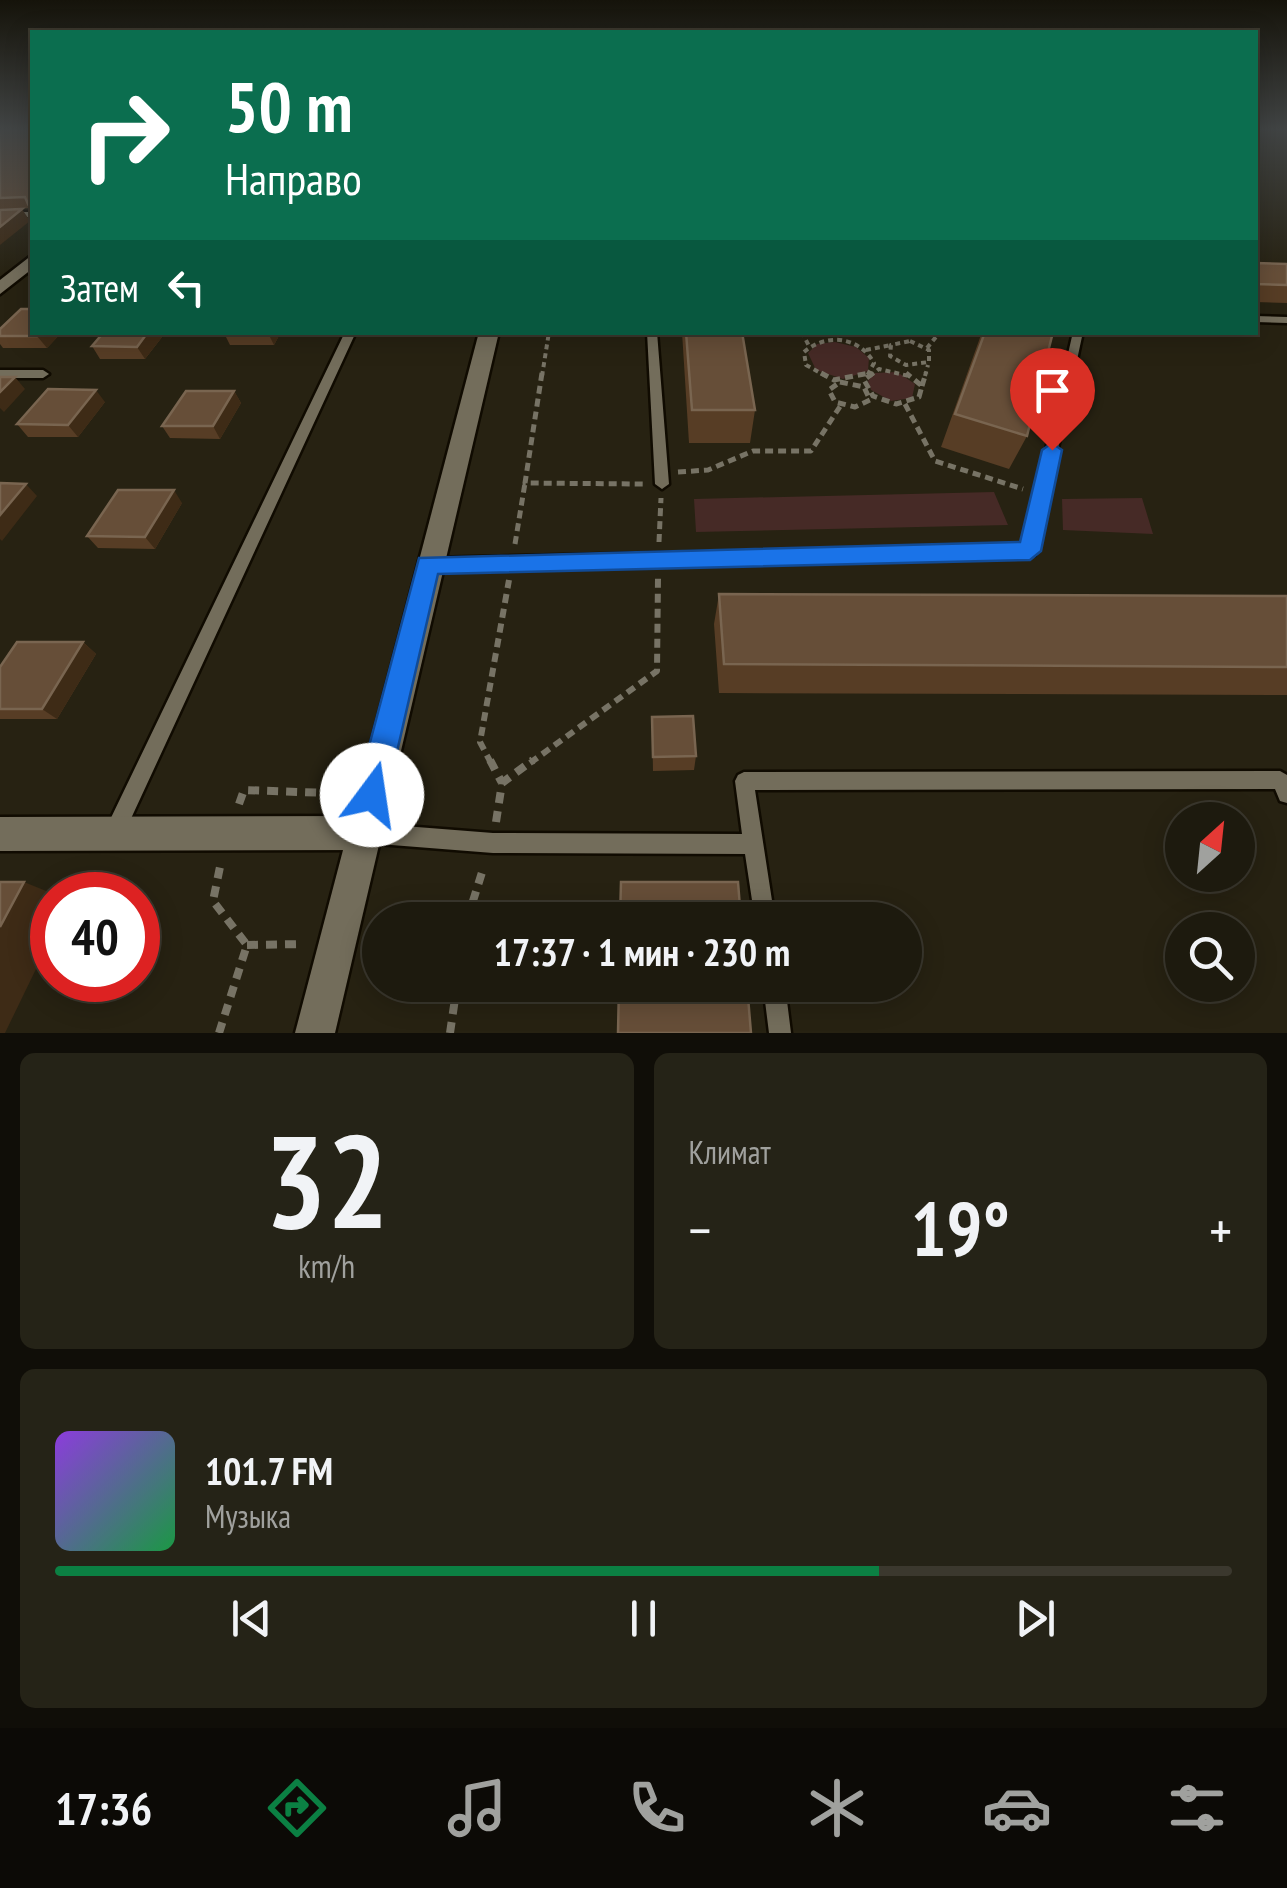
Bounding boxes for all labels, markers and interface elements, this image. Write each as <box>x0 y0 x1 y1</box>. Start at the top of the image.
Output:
text: 50 m <box>225 61 353 151</box>
icon: right <box>60 70 190 200</box>
text: Направо <box>225 149 362 207</box>
icon: left <box>159 260 214 315</box>
text: Затем <box>60 263 139 312</box>
pin <box>1010 348 1095 451</box>
icon: arrive <box>1025 363 1080 418</box>
position arrow <box>320 743 424 847</box>
north arrow <box>1165 802 1255 892</box>
map controls <box>1165 802 1255 1002</box>
speed limit sign: 40 <box>30 872 160 1002</box>
button: search <box>1165 912 1255 1002</box>
text: 17:37 · 1 мин · 230 m <box>494 927 790 976</box>
text: 32 <box>265 1096 389 1264</box>
text: Климат <box>689 1131 771 1173</box>
text: 19° <box>911 1180 1010 1277</box>
text: − <box>689 1194 711 1265</box>
text: + <box>1209 1194 1232 1265</box>
text: km/h <box>298 1245 355 1287</box>
text: 101.7 FM <box>205 1446 333 1495</box>
text: Музыка <box>205 1495 291 1537</box>
icon: previous <box>224 1591 279 1646</box>
icon: pause <box>616 1591 671 1646</box>
icon: next <box>1008 1591 1063 1646</box>
icon: directions <box>262 1773 332 1843</box>
icon: music <box>442 1773 512 1843</box>
icon: phone <box>622 1773 692 1843</box>
icon: climate <box>802 1773 872 1843</box>
icon: car <box>982 1773 1052 1843</box>
icon: filters <box>1162 1773 1232 1843</box>
text: 17:36 <box>55 1779 152 1837</box>

